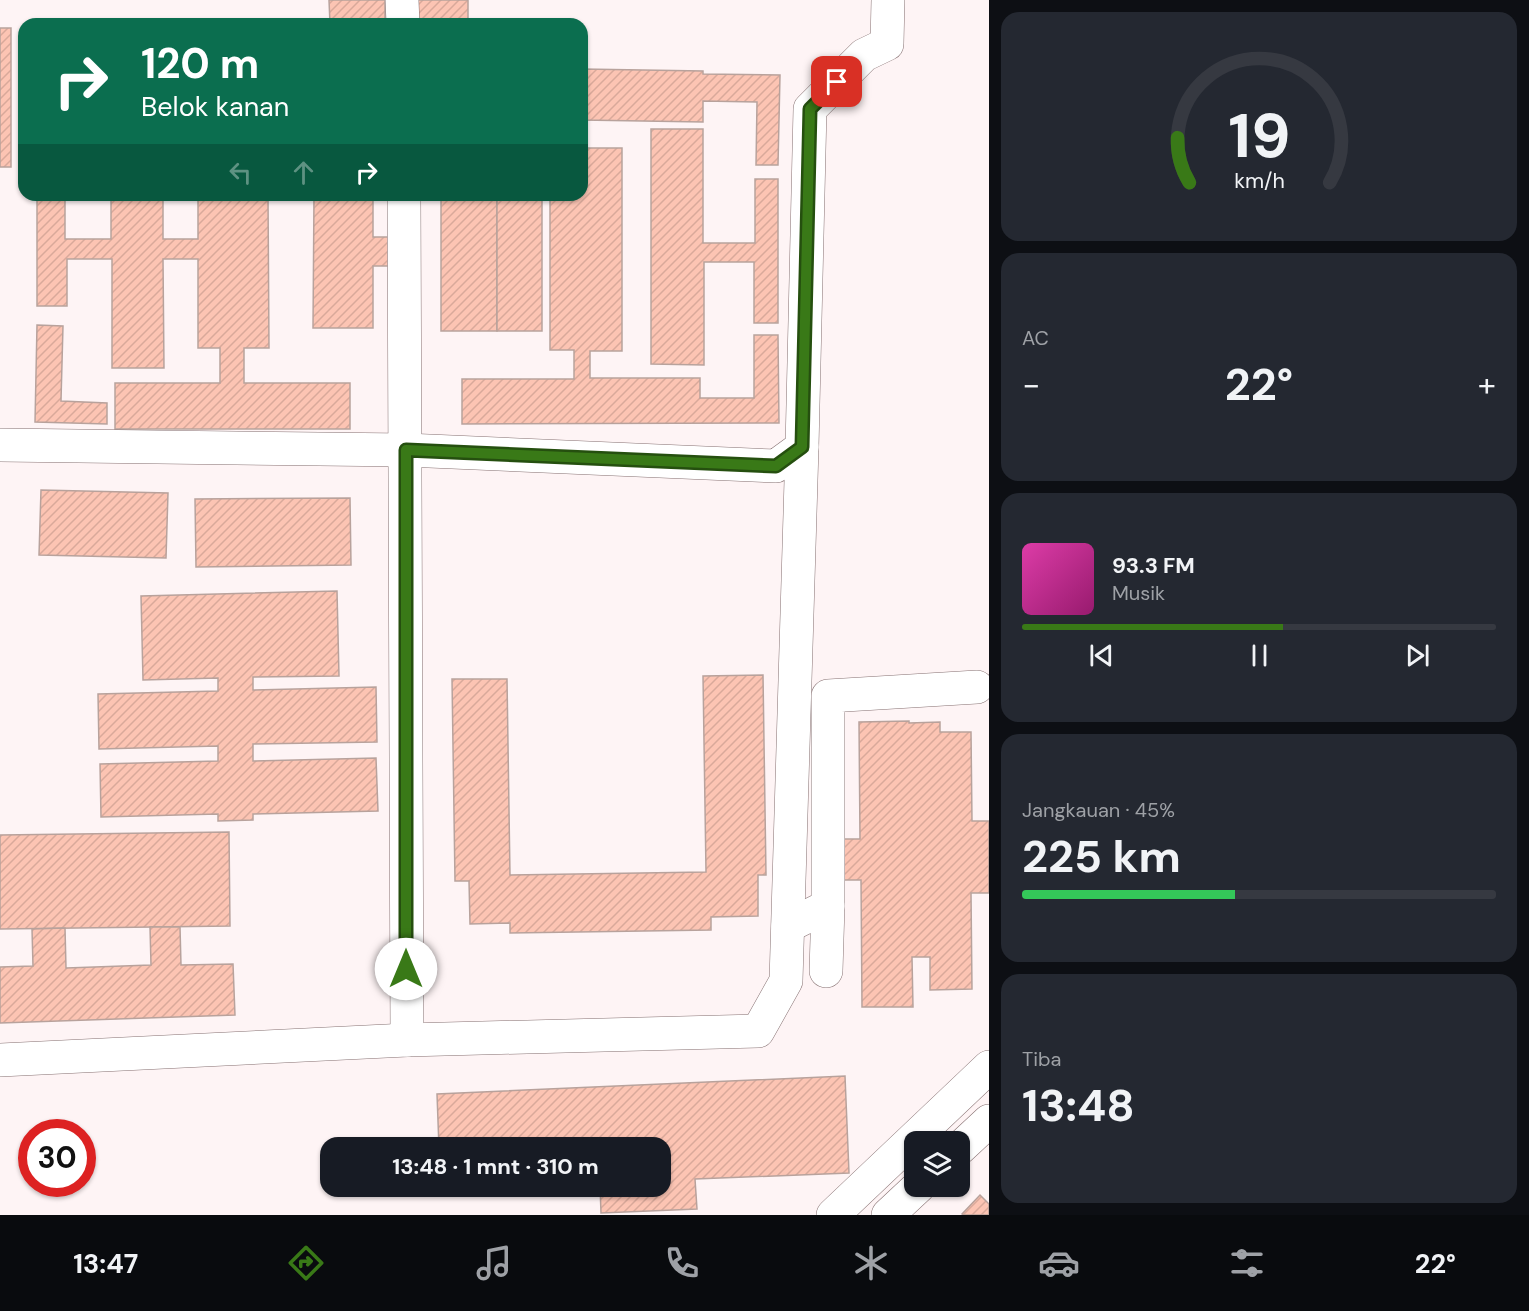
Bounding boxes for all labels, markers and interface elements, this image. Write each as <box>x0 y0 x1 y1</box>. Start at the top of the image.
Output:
text: 120 m <box>141 36 259 91</box>
icon: right <box>42 42 120 120</box>
pin <box>811 56 862 107</box>
icon: arrive <box>820 65 853 98</box>
text: Belok kanan <box>141 89 289 124</box>
text: 19 <box>1228 95 1290 176</box>
icon: left <box>224 156 257 189</box>
icon: ahead <box>287 156 320 189</box>
icon: right <box>350 156 383 189</box>
text: km/h <box>1234 168 1284 196</box>
text: AC <box>1022 325 1049 351</box>
text: 22° <box>1225 355 1293 414</box>
text: − <box>1022 363 1040 406</box>
text: + <box>1478 363 1496 406</box>
text: 93.3 FM <box>1112 551 1195 580</box>
text: Musik <box>1112 580 1165 606</box>
icon: previous <box>1085 639 1118 672</box>
icon: pause <box>1243 639 1276 672</box>
icon: next <box>1401 639 1434 672</box>
text: Jangkauan · 45% <box>1022 797 1175 823</box>
text: 225 km <box>1022 827 1181 886</box>
position arrow <box>374 937 438 1001</box>
text: Tiba <box>1022 1046 1061 1072</box>
text: 13:48 <box>1022 1076 1135 1135</box>
speed limit sign: 30 <box>18 1119 96 1197</box>
map controls <box>904 1131 970 1197</box>
button: layers <box>904 1131 970 1197</box>
text: 13:48 · 1 mnt · 310 m <box>392 1152 599 1181</box>
icon: directions <box>285 1242 327 1284</box>
icon: music <box>473 1242 515 1284</box>
icon: phone <box>661 1242 703 1284</box>
icon: climate <box>850 1242 892 1284</box>
icon: car <box>1038 1242 1080 1284</box>
icon: filters <box>1226 1242 1268 1284</box>
text: 13:47 <box>73 1246 138 1281</box>
text: 22° <box>1415 1246 1456 1281</box>

